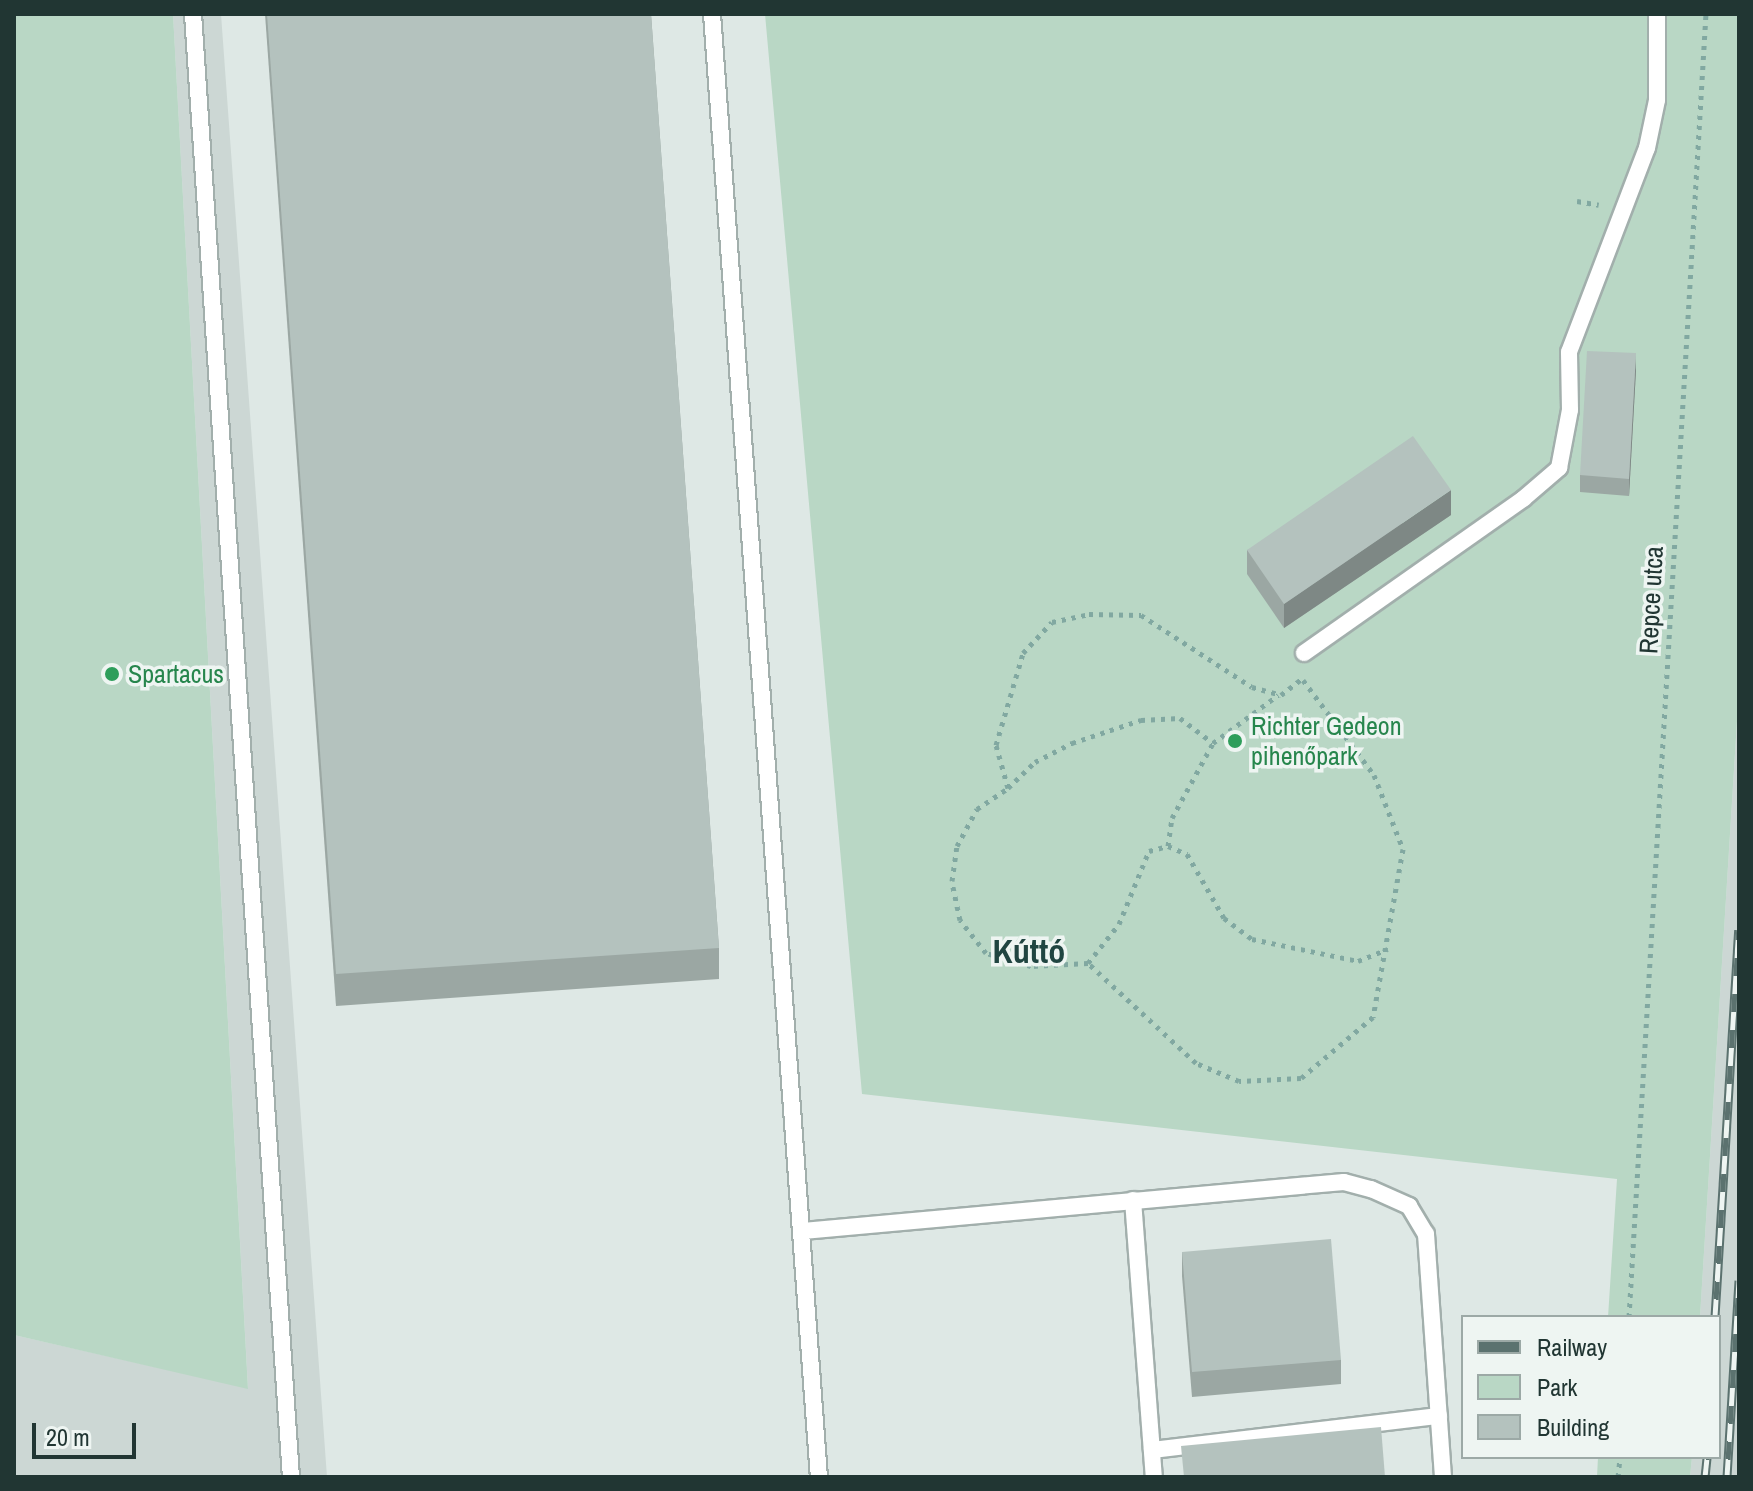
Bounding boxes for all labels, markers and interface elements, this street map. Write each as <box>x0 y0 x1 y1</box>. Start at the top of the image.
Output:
street label: Repce utca <box>1633 545 1669 655</box>
place label: Spartacus <box>128 658 224 690</box>
marker: Spartacus <box>103 665 121 683</box>
place label: Richter Gedeon pihenőpark <box>1251 710 1402 772</box>
marker: Richter Gedeon pihenőpark <box>1226 732 1244 750</box>
district label: Kúttó <box>993 932 1065 972</box>
legend <box>1461 1315 1721 1459</box>
text: Railway <box>1537 1331 1607 1363</box>
text: Park <box>1537 1371 1577 1403</box>
scale bar <box>36 1407 140 1457</box>
text: Building <box>1537 1411 1609 1443</box>
text: 20 m <box>46 1421 90 1453</box>

